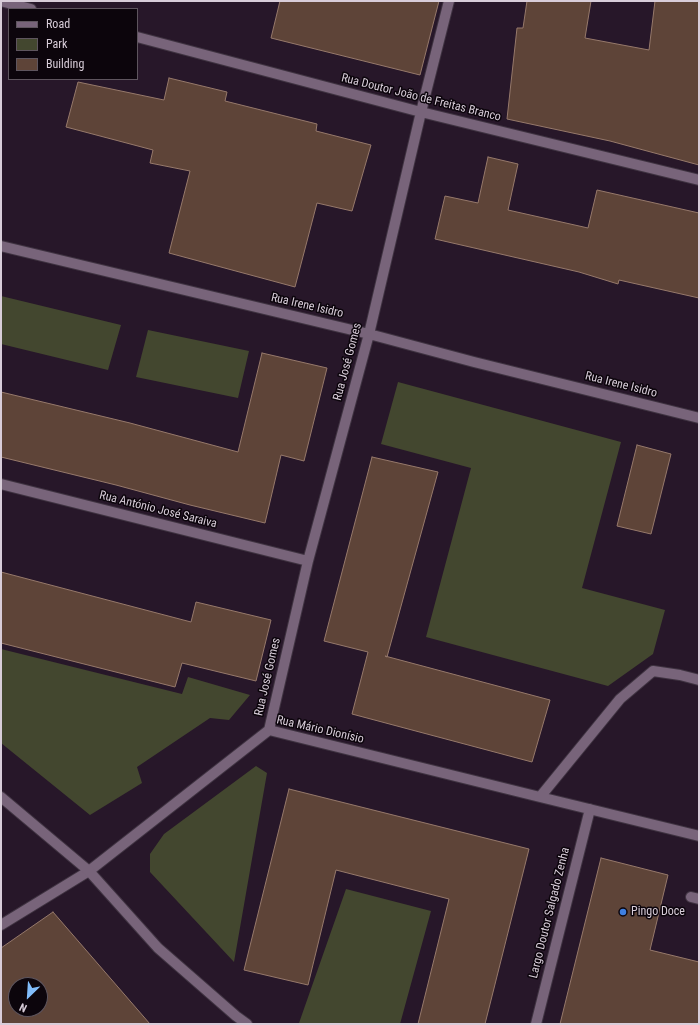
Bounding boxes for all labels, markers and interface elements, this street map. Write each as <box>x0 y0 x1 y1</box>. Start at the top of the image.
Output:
legend <box>8 8 138 80</box>
text: Road <box>46 17 70 31</box>
text: Park <box>46 37 67 51</box>
text: Building <box>46 57 84 71</box>
street label: Rua Doutor João de Freitas Branco <box>340 71 502 125</box>
street label: Rua Irene Isidro <box>269 291 345 321</box>
street label: Rua José Gomes <box>331 322 365 402</box>
street label: Rua Irene Isidro <box>583 369 659 401</box>
street label: Rua António José Saraiva <box>98 488 218 532</box>
street label: Rua José Gomes <box>252 637 284 717</box>
street label: Rua Mário Dionísio <box>275 713 365 747</box>
street label: Largo Doutor Salgado Zenha <box>527 846 573 980</box>
place label: Pingo Doce <box>631 905 685 919</box>
marker: Pingo Doce <box>618 907 628 917</box>
north arrow <box>8 977 48 1017</box>
text: N <box>17 1000 29 1015</box>

